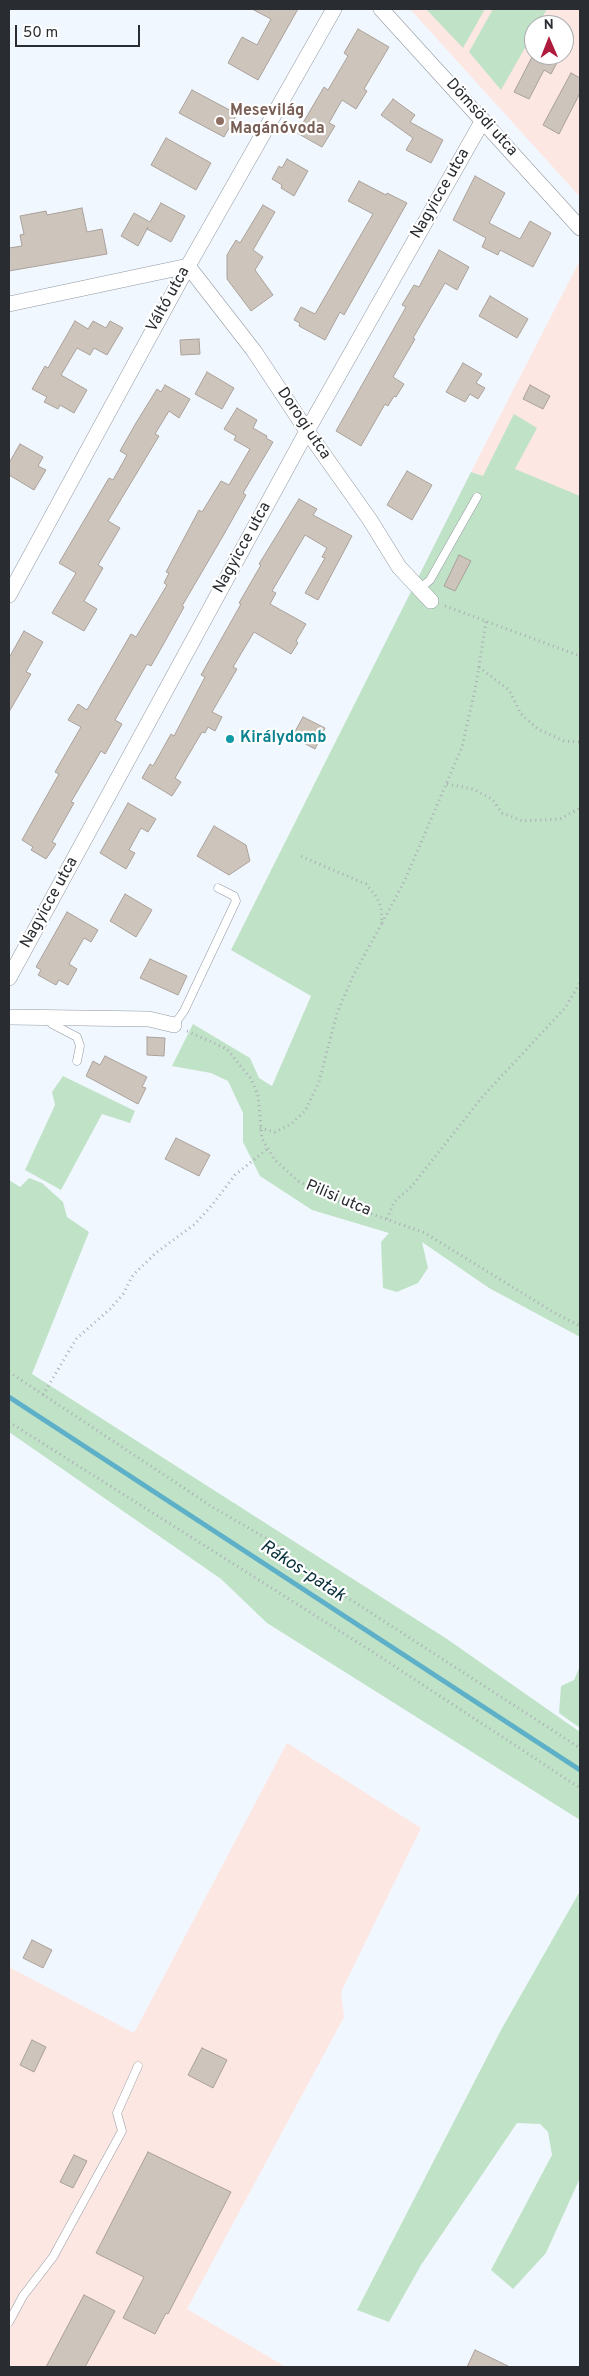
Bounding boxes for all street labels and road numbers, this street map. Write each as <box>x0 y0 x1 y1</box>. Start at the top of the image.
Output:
street label: Dömsödi utca <box>441 75 521 161</box>
street label: Nagyicce utca <box>407 145 475 243</box>
street label: Váltó utca <box>143 264 195 336</box>
street label: Dorogi utca <box>272 384 334 464</box>
street label: Nagyicce utca <box>210 499 276 597</box>
street label: Nagyicce utca <box>17 854 83 952</box>
street label: Pilisi utca <box>303 1177 373 1221</box>

